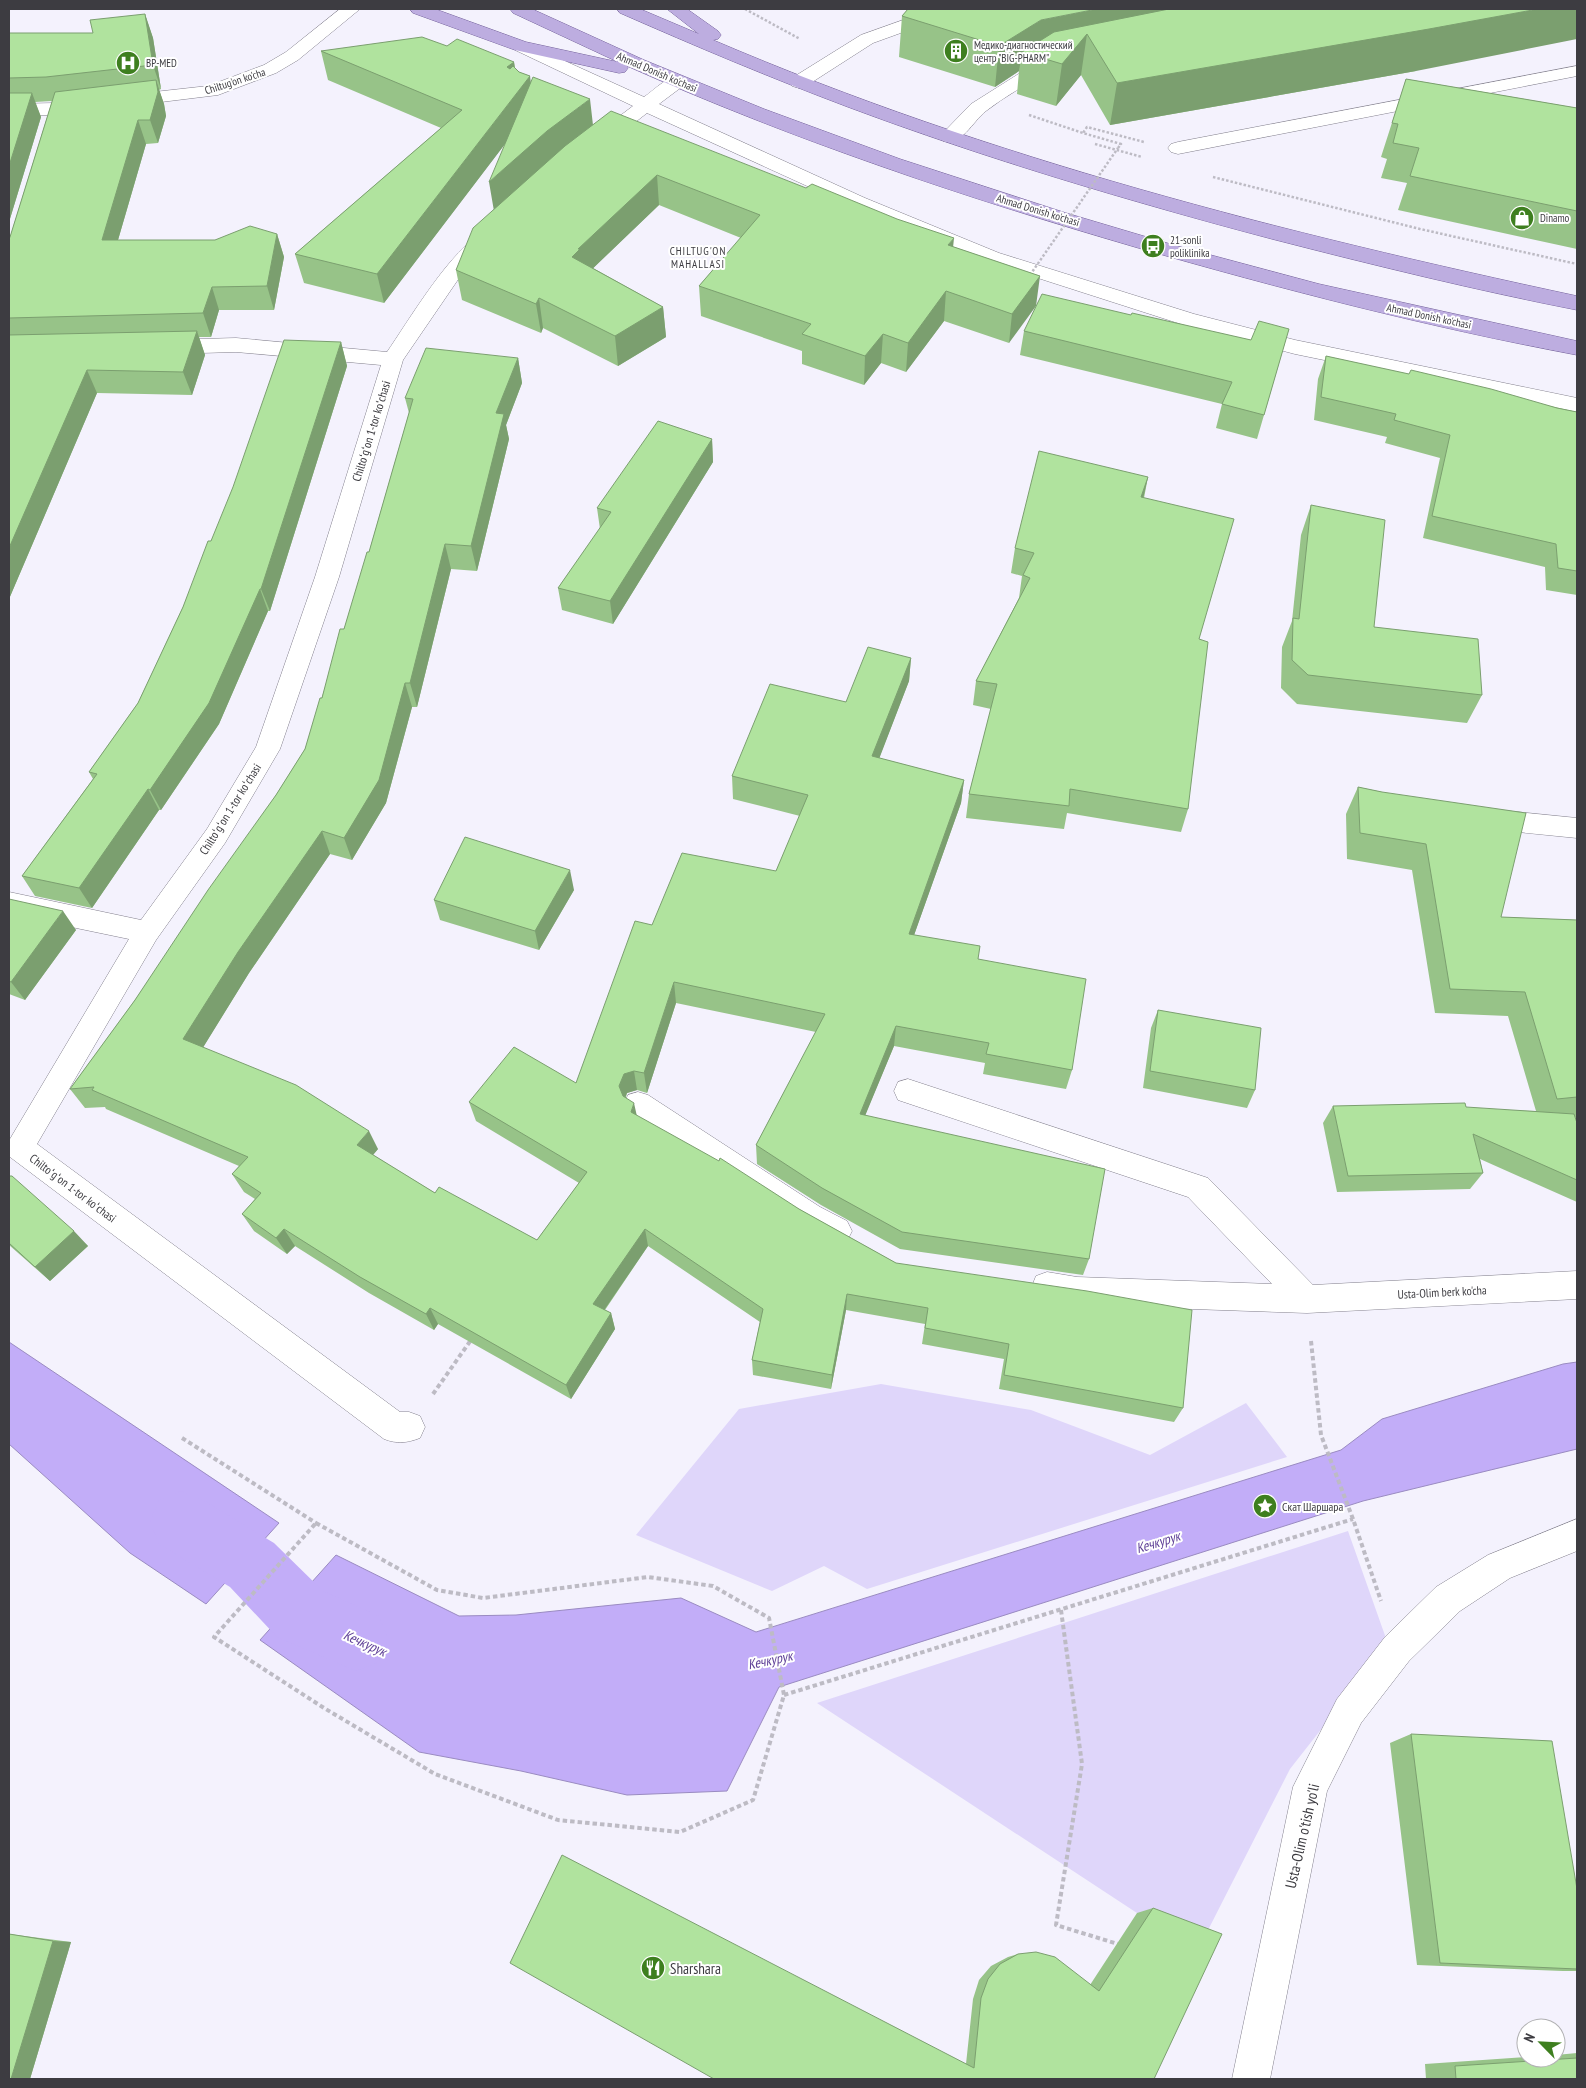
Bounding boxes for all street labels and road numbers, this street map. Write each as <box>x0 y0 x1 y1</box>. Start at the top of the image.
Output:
street label: Ahmad Donish ko'chasi <box>615 49 699 95</box>
street label: Chiltug'on ko'cha <box>203 65 267 97</box>
street label: Ahmad Donish ko'chasi <box>995 191 1081 229</box>
street label: Ahmad Donish ko'chasi <box>1385 300 1473 332</box>
street label: Chiltoʻgʻon 1-tor koʻchasi <box>349 379 393 483</box>
street label: Chiltoʻgʻon 1-tor koʻchasi <box>196 761 264 857</box>
street label: Chiltoʻgʻon 1-tor koʻchasi <box>27 1151 119 1225</box>
street label: Usta-Olim berk ko'cha <box>1397 1282 1487 1302</box>
street label: Usta-Olim o'tish yo'li <box>1281 1782 1323 1890</box>

